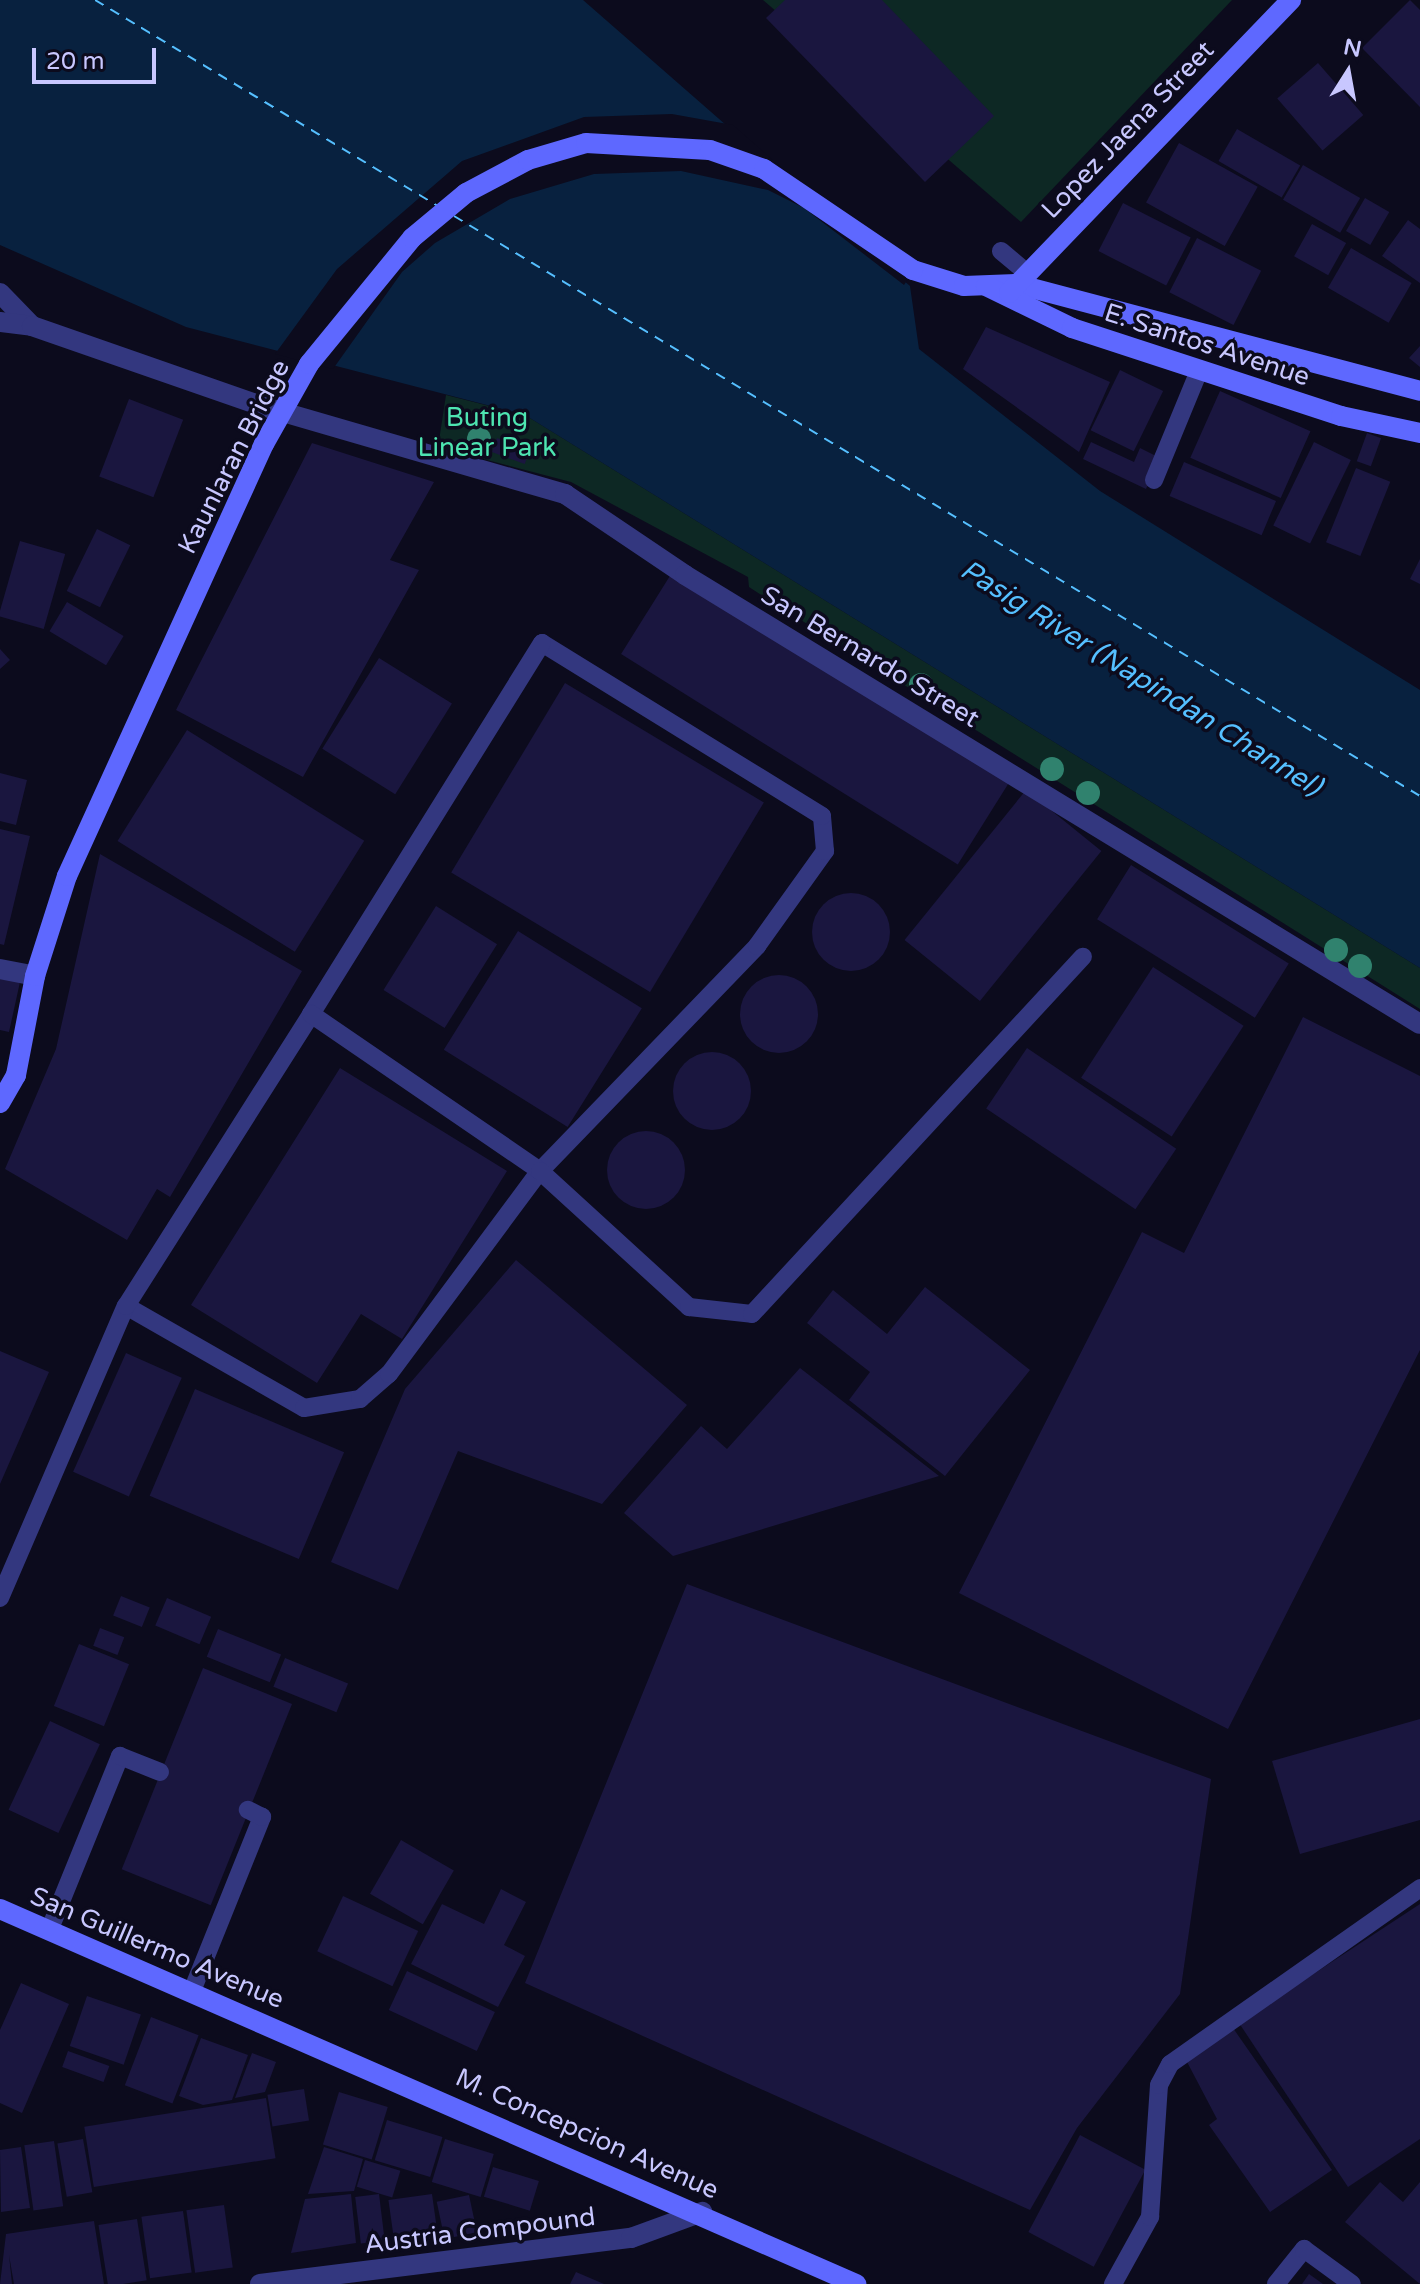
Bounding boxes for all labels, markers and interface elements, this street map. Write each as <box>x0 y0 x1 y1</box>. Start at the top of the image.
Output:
scale bar <box>36 32 160 82</box>
north arrow <box>1308 32 1388 112</box>
text: N <box>1341 34 1364 63</box>
street label: Lopez Jaena Street <box>1035 35 1221 225</box>
text: 20 m <box>46 47 104 76</box>
street label: E. Santos Avenue <box>1100 297 1314 393</box>
street label: Kaunlaran Bridge <box>172 355 296 559</box>
park label: Buting Linear Park <box>418 402 556 464</box>
water label: Pasig River (Napindan Channel) <box>954 553 1328 803</box>
street label: San Bernardo Street <box>755 579 985 735</box>
street label: San Guillermo Avenue <box>26 1880 288 2016</box>
street label: M. Concepcion Avenue <box>451 2062 723 2206</box>
street label: Austria Compound <box>363 2201 597 2261</box>

